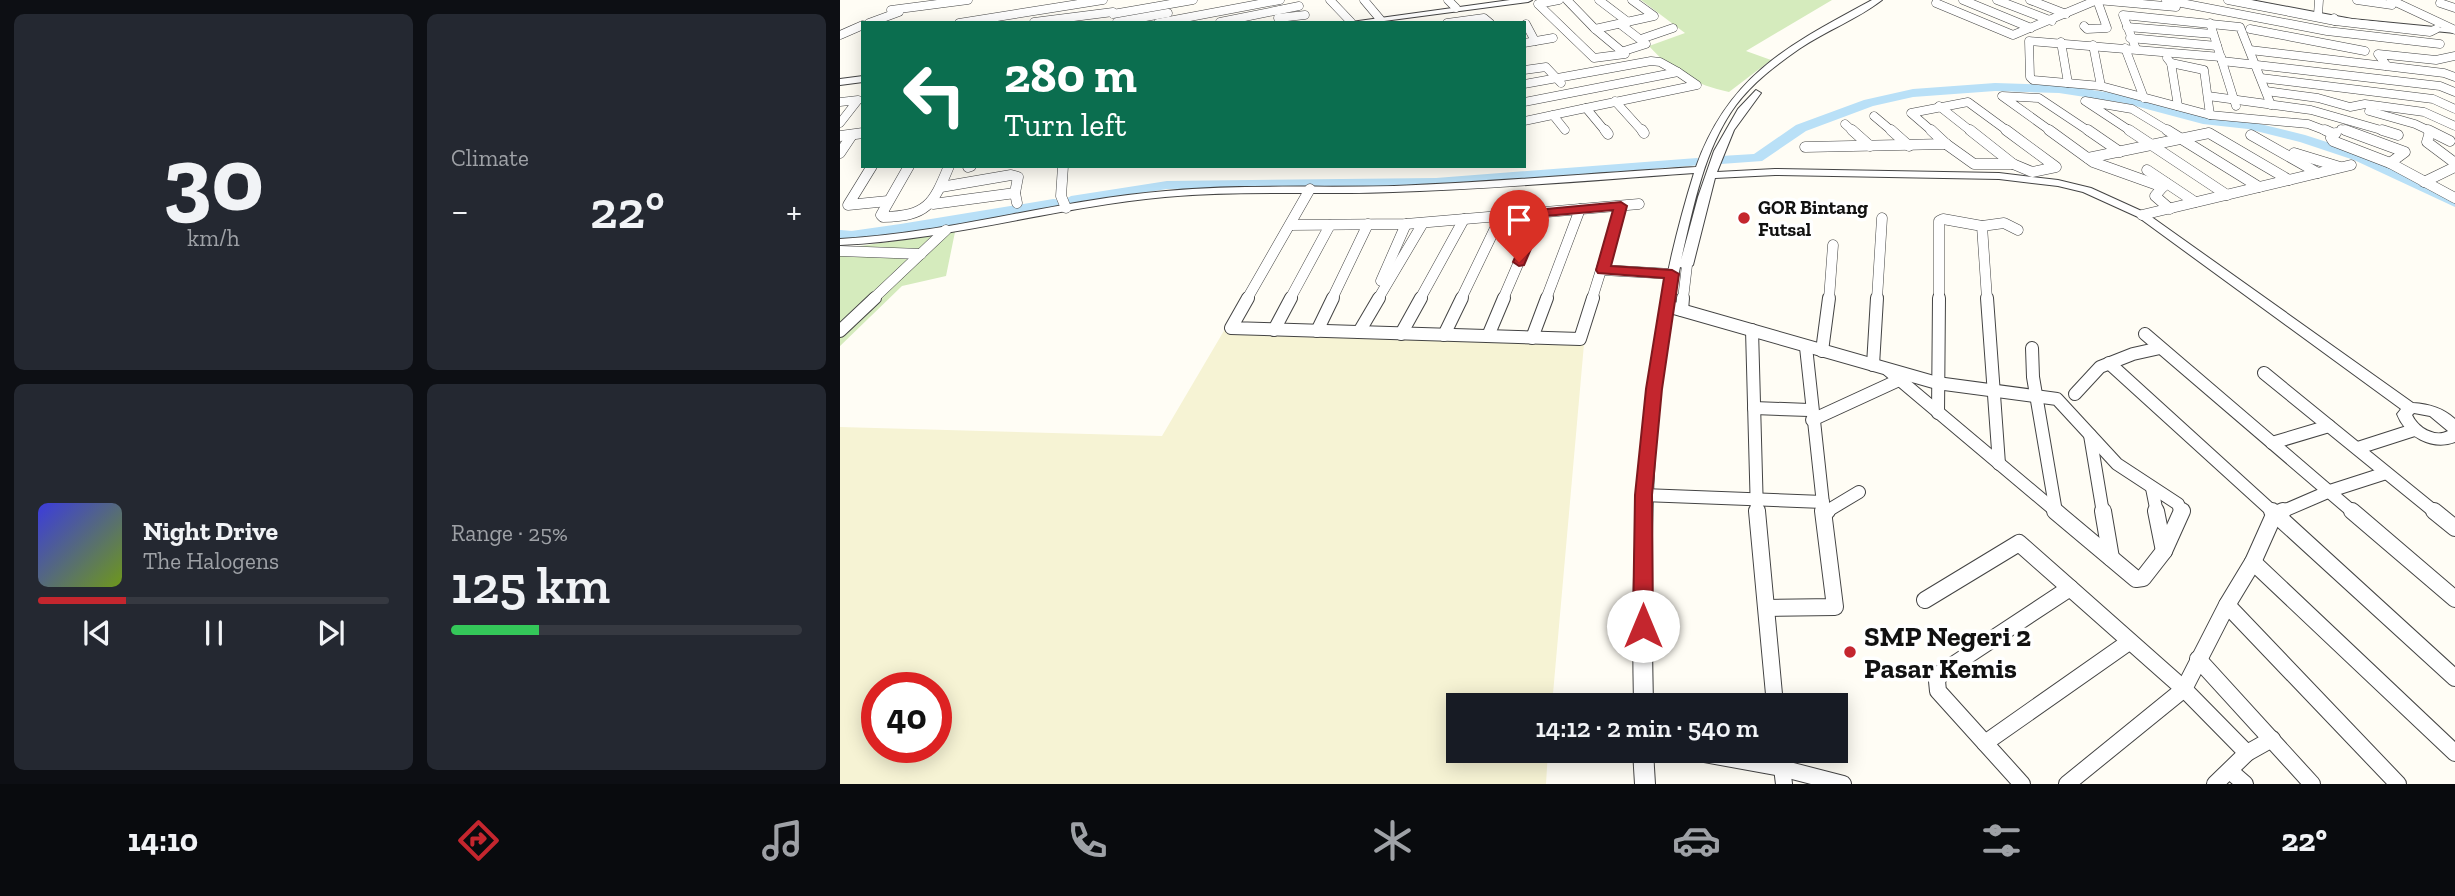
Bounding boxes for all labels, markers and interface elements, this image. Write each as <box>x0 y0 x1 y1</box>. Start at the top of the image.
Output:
text: 280 m <box>1004 46 1137 105</box>
icon: left <box>889 49 980 140</box>
text: Turn left <box>1004 106 1126 144</box>
text: 30 <box>163 124 264 233</box>
text: Climate <box>451 144 529 172</box>
text: 22° <box>590 179 665 241</box>
text: − <box>451 188 469 234</box>
text: + <box>786 188 802 234</box>
pin <box>1489 190 1549 262</box>
place label: GOR Bintang Futsal <box>1758 196 1868 241</box>
icon: arrive <box>1500 201 1538 239</box>
marker: GOR Bintang Futsal <box>1736 210 1752 226</box>
text: km/h <box>187 224 240 252</box>
text: Night Drive <box>143 515 278 547</box>
text: Range · 25% <box>451 519 568 547</box>
text: The Halogens <box>143 547 279 575</box>
text: 125 km <box>451 554 610 616</box>
position arrow <box>1606 589 1680 663</box>
icon: previous <box>78 614 116 652</box>
icon: pause <box>195 614 233 652</box>
icon: next <box>312 614 350 652</box>
place label: SMP Negeri 2 Pasar Kemis <box>1864 620 2031 685</box>
marker: SMP Negeri 2 Pasar Kemis <box>1842 644 1858 660</box>
speed limit sign: 40 <box>861 672 952 763</box>
text: 14:12 · 2 min · 540 m <box>1535 712 1759 744</box>
icon: directions <box>454 816 503 865</box>
icon: music <box>758 816 807 865</box>
icon: phone <box>1063 816 1112 865</box>
icon: climate <box>1368 816 1417 865</box>
icon: car <box>1672 816 1721 865</box>
icon: filters <box>1977 816 2026 865</box>
text: 14:10 <box>128 821 198 859</box>
text: 22° <box>2281 821 2327 859</box>

